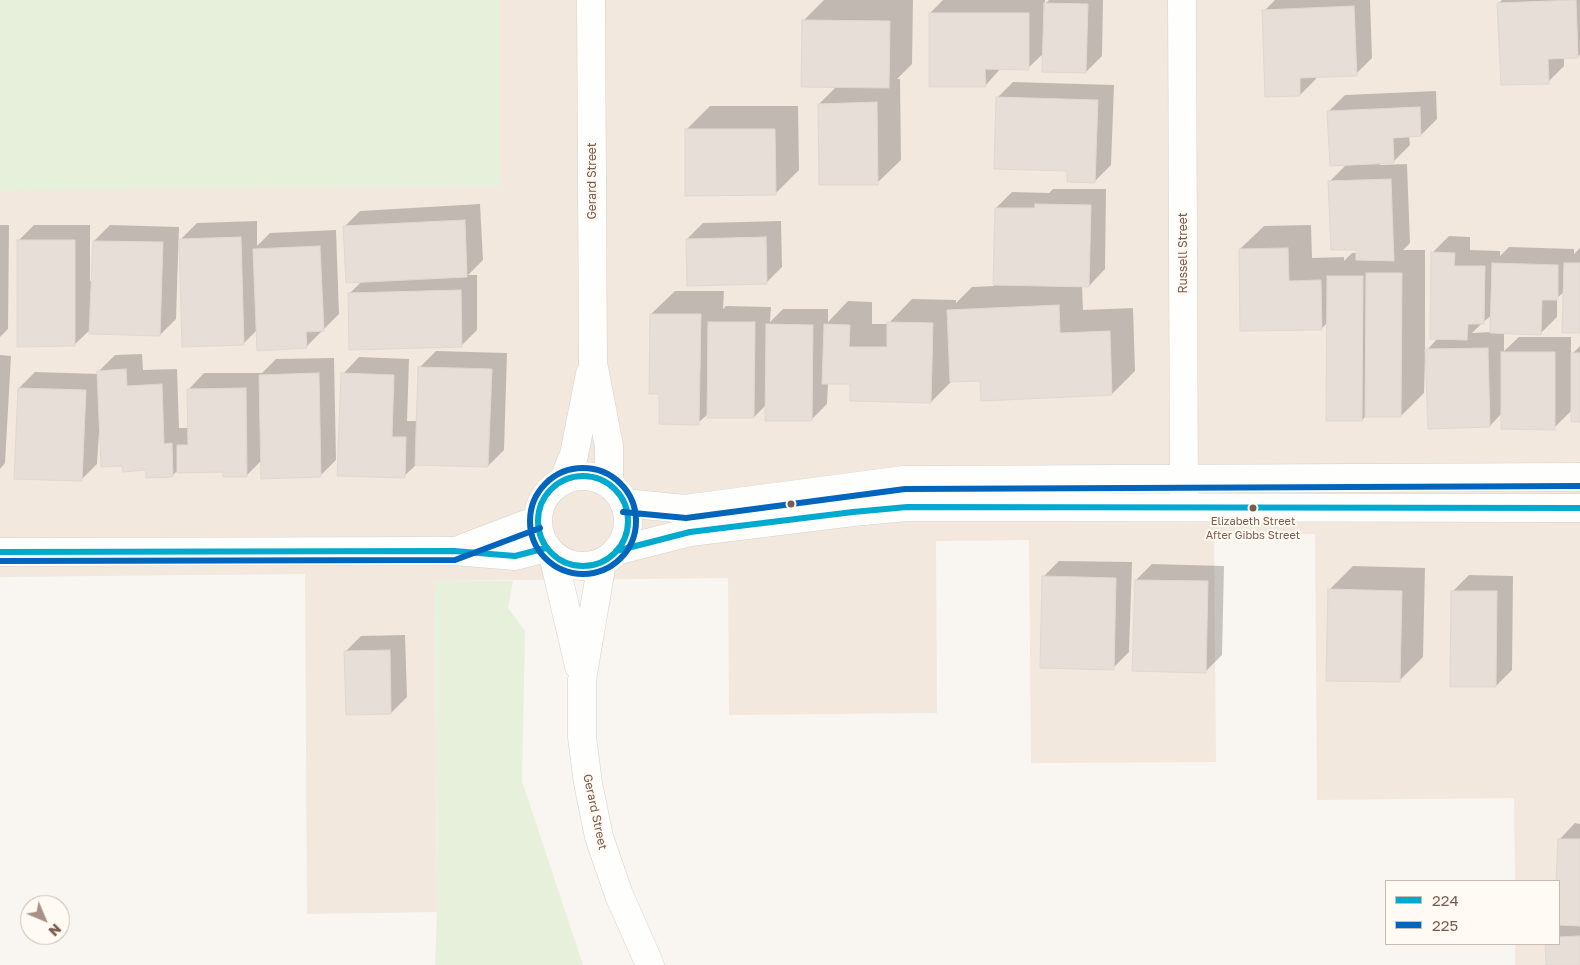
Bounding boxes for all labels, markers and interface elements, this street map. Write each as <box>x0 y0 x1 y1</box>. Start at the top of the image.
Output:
street label: Gerard Street <box>585 142 599 220</box>
street label: Russell Street <box>1176 212 1190 294</box>
unlabelled marker <box>786 499 796 509</box>
marker: Elizabeth Street After Gibbs Street <box>1248 503 1258 513</box>
place label: Elizabeth Street After Gibbs Street <box>1206 515 1300 541</box>
street label: Gerard Street <box>580 773 610 851</box>
legend <box>1385 880 1560 945</box>
text: 224 <box>1432 891 1459 909</box>
north arrow <box>20 895 70 945</box>
text: 225 <box>1432 916 1458 934</box>
text: N <box>45 920 65 940</box>

